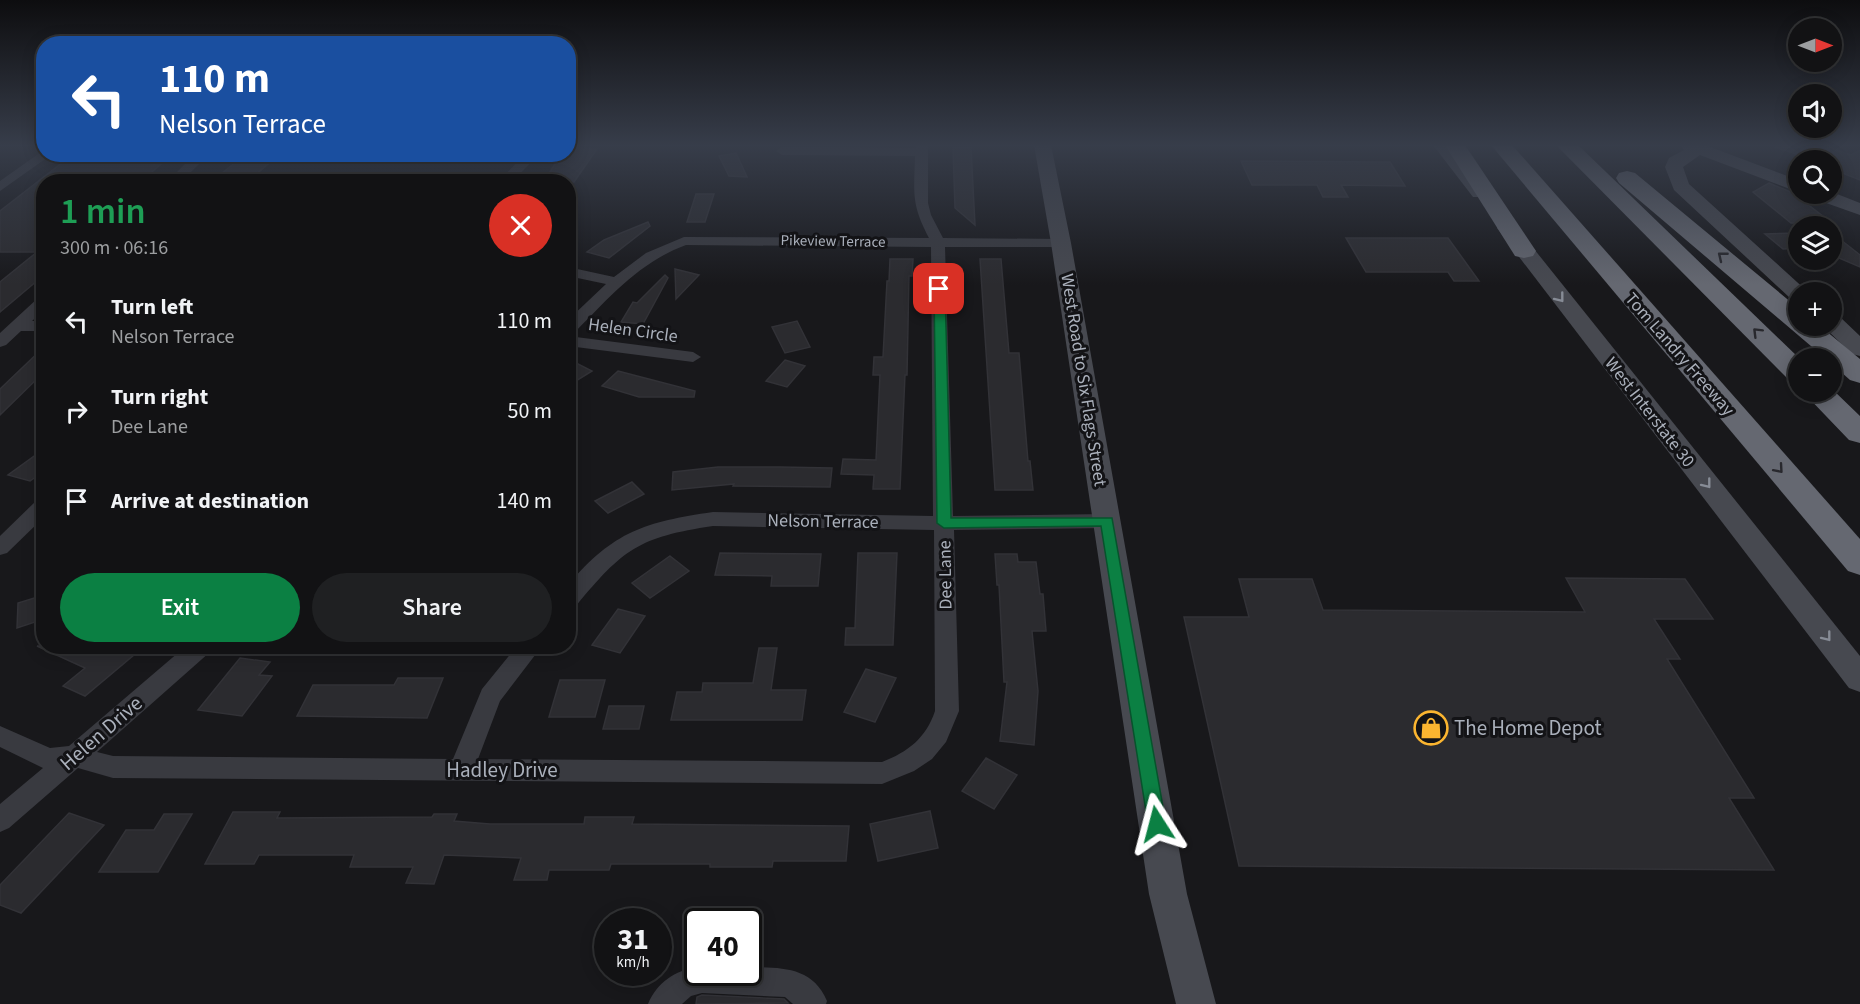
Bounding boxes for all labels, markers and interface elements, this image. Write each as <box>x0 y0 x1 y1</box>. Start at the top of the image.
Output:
north arrow <box>1788 18 1842 72</box>
map controls <box>1788 18 1842 402</box>
text: 110 m <box>159 49 270 109</box>
icon: left <box>60 60 138 138</box>
button: sound <box>1788 84 1842 138</box>
text: Nelson Terrace <box>159 105 326 144</box>
button: search <box>1788 150 1842 204</box>
text: 1 min <box>60 186 146 237</box>
button: close <box>489 194 552 257</box>
button: layers <box>1788 216 1842 270</box>
street label: Pikeview Terrace <box>780 230 886 253</box>
text: 300 m · 06:16 <box>60 234 168 262</box>
one-way arrow <box>1718 252 1729 263</box>
pin <box>913 263 964 314</box>
icon: arrive <box>922 272 955 305</box>
street label: West Road to Six Flags Street <box>1054 272 1113 488</box>
button: + <box>1788 282 1842 336</box>
street label: Tom Landry Freeway <box>1619 287 1741 422</box>
text: Turn left <box>111 291 193 323</box>
one-way arrow <box>1552 291 1563 302</box>
icon: left <box>60 305 93 338</box>
text: 110 m <box>497 305 552 337</box>
street label: Helen Circle <box>587 312 679 349</box>
text: Nelson Terrace <box>111 323 235 351</box>
one-way arrow <box>1753 328 1764 339</box>
button: − <box>1788 348 1842 402</box>
street label: West Interstate 30 <box>1599 352 1701 473</box>
text: Turn right <box>111 381 208 413</box>
icon: right <box>60 395 93 428</box>
text: 50 m <box>507 395 552 427</box>
text: Dee Lane <box>111 413 188 441</box>
one-way arrow <box>1772 462 1783 472</box>
one-way arrow <box>1699 477 1710 488</box>
icon: arrive <box>60 485 93 518</box>
text: Arrive at destination <box>111 485 309 517</box>
text: 140 m <box>497 485 552 517</box>
street label: Nelson Terrace <box>767 508 879 535</box>
street label: Dee Lane <box>932 540 959 610</box>
button: Exit <box>60 573 300 642</box>
button: Share <box>312 573 552 642</box>
one-way arrow <box>1820 630 1831 641</box>
street label: Helen Drive <box>53 689 149 777</box>
shop icon: The Home Depot <box>1413 710 1449 746</box>
place label: The Home Depot <box>1454 713 1602 743</box>
street label: Hadley Drive <box>446 755 558 785</box>
position arrow <box>1125 792 1189 856</box>
speed limit sign: 40 <box>684 908 762 986</box>
text: 31 <box>617 918 649 961</box>
text: km/h <box>616 952 650 973</box>

